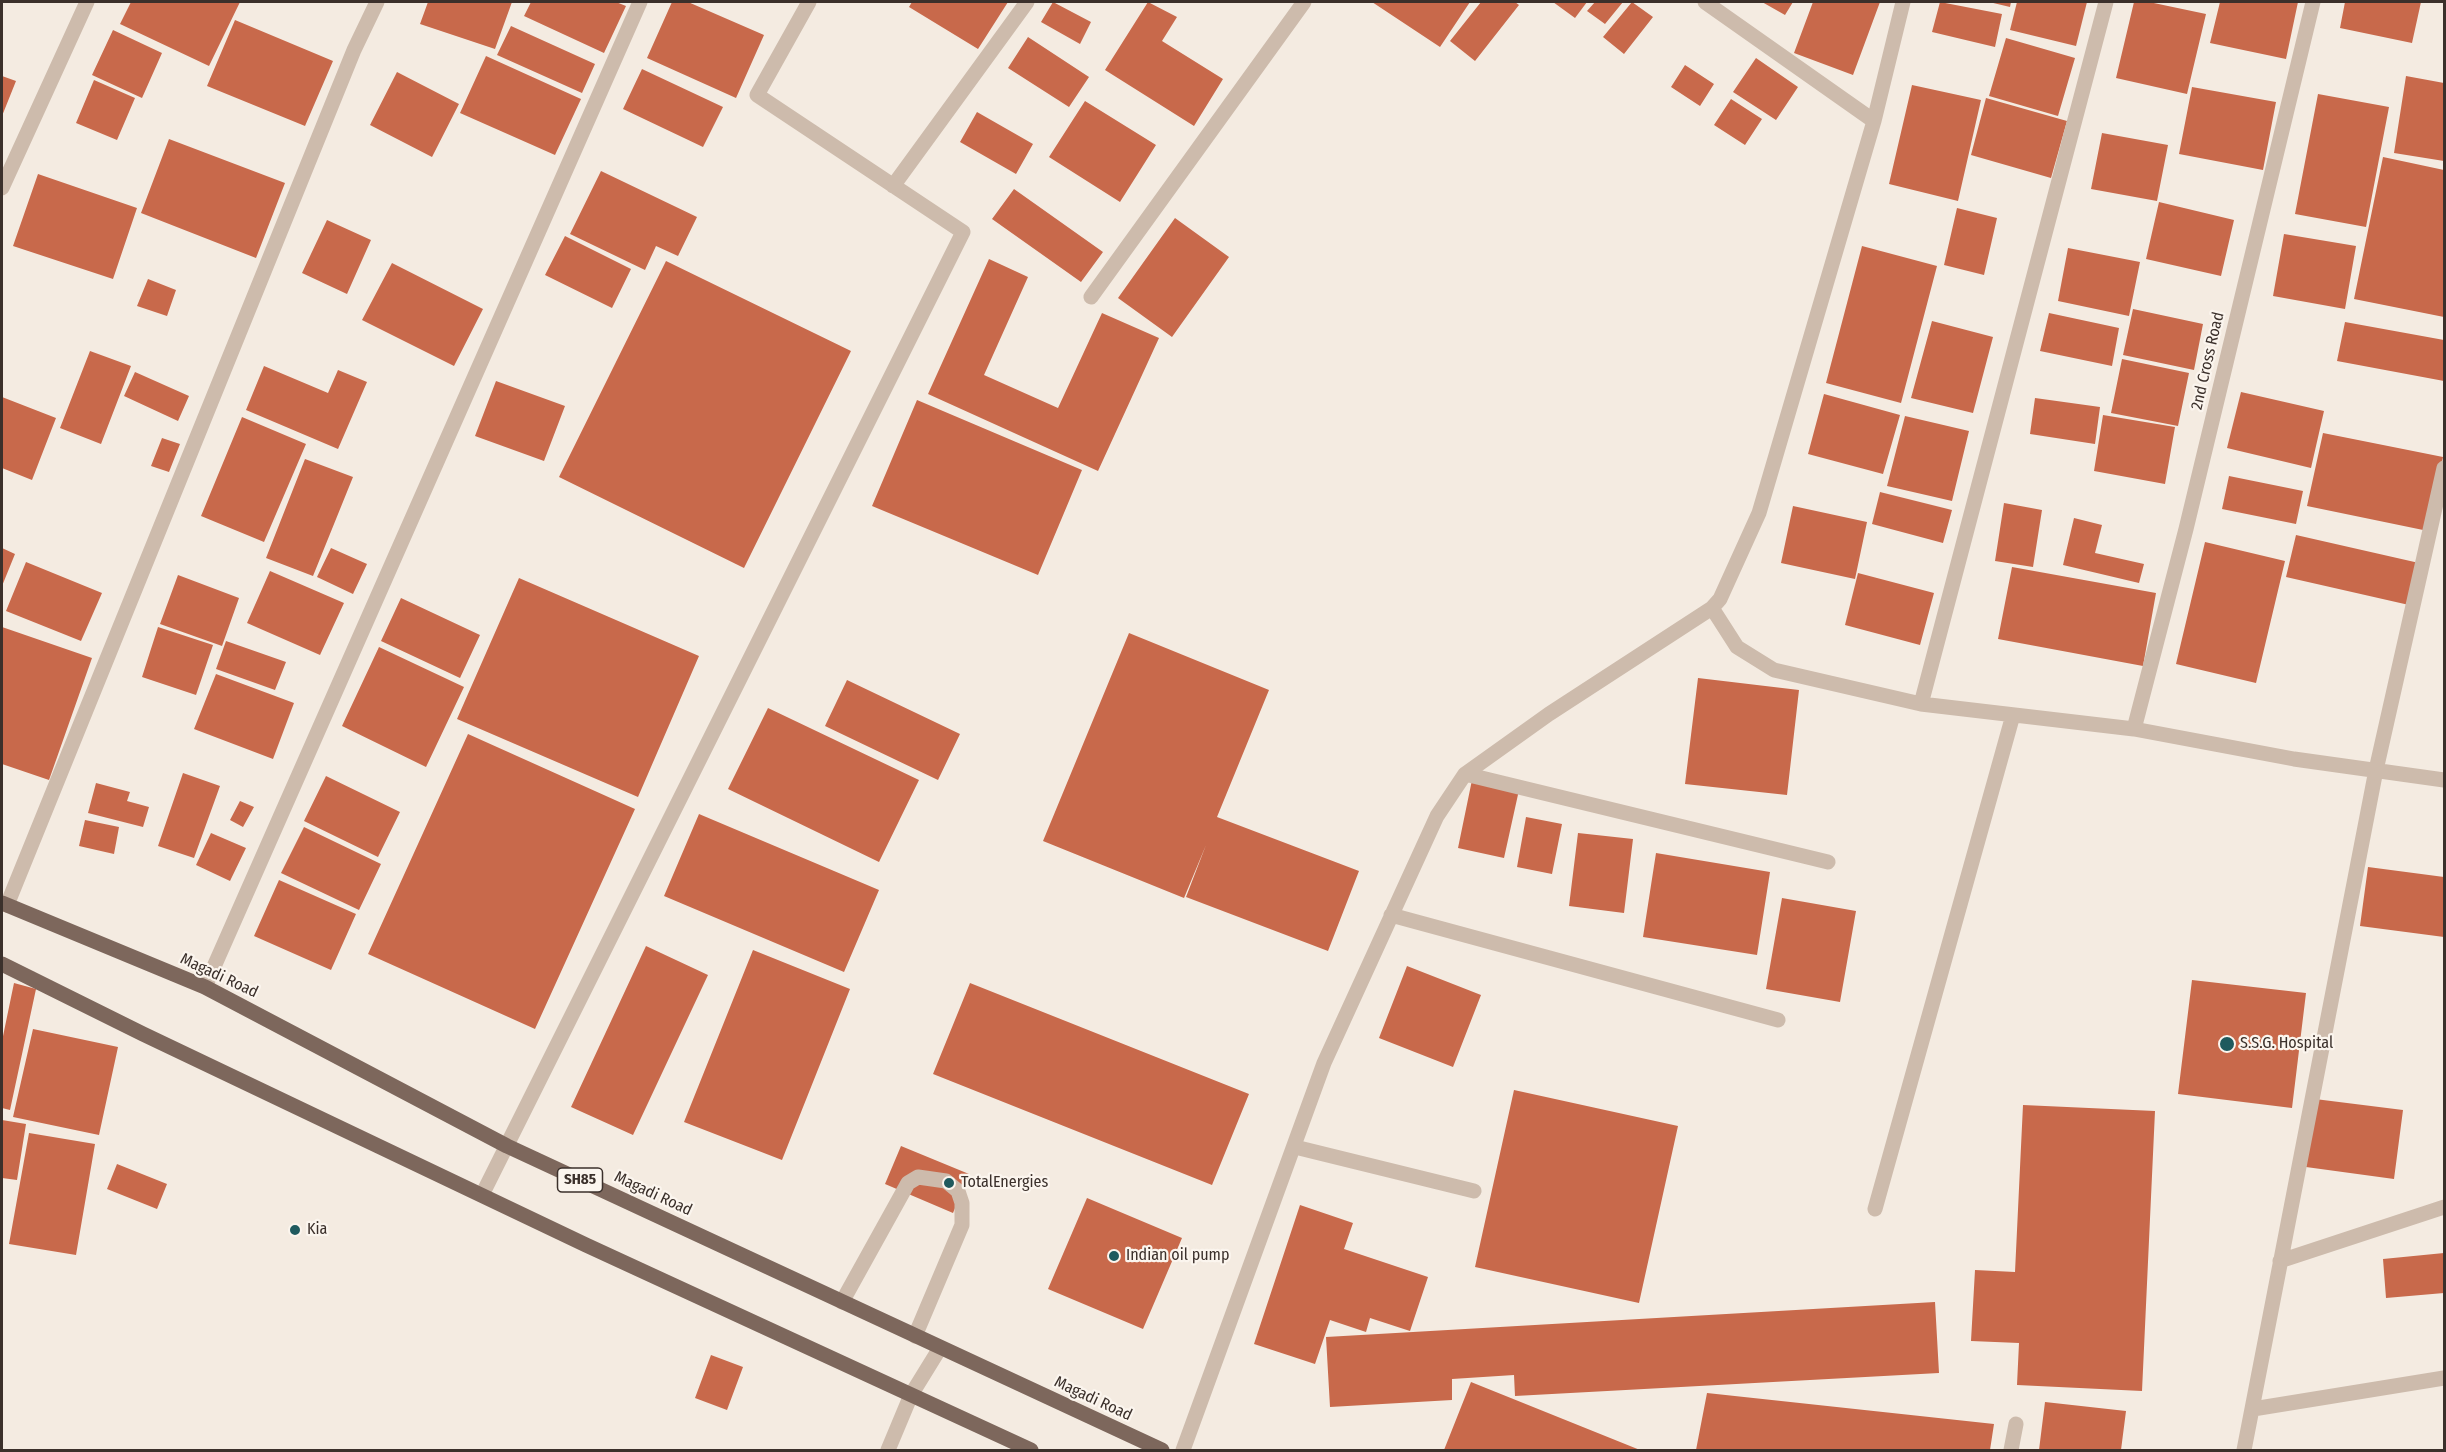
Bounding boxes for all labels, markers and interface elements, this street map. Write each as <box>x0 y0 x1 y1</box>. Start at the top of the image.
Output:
street label: 2nd Cross Road <box>2187 310 2229 412</box>
street label: Magadi Road <box>177 950 261 1002</box>
place label: S.S.G. Hospital <box>2240 1034 2333 1054</box>
marker: S.S.G. Hospital <box>2218 1035 2236 1053</box>
road number: SH85 <box>558 1168 602 1192</box>
street label: Magadi Road <box>611 1168 695 1220</box>
place label: TotalEnergies <box>961 1173 1048 1193</box>
marker: TotalEnergies <box>942 1176 956 1190</box>
place label: Kia <box>307 1220 327 1240</box>
marker: Kia <box>288 1223 302 1237</box>
place label: Indian oil pump <box>1126 1246 1229 1266</box>
marker: Indian oil pump <box>1107 1249 1121 1263</box>
street label: Magadi Road <box>1051 1373 1135 1425</box>

